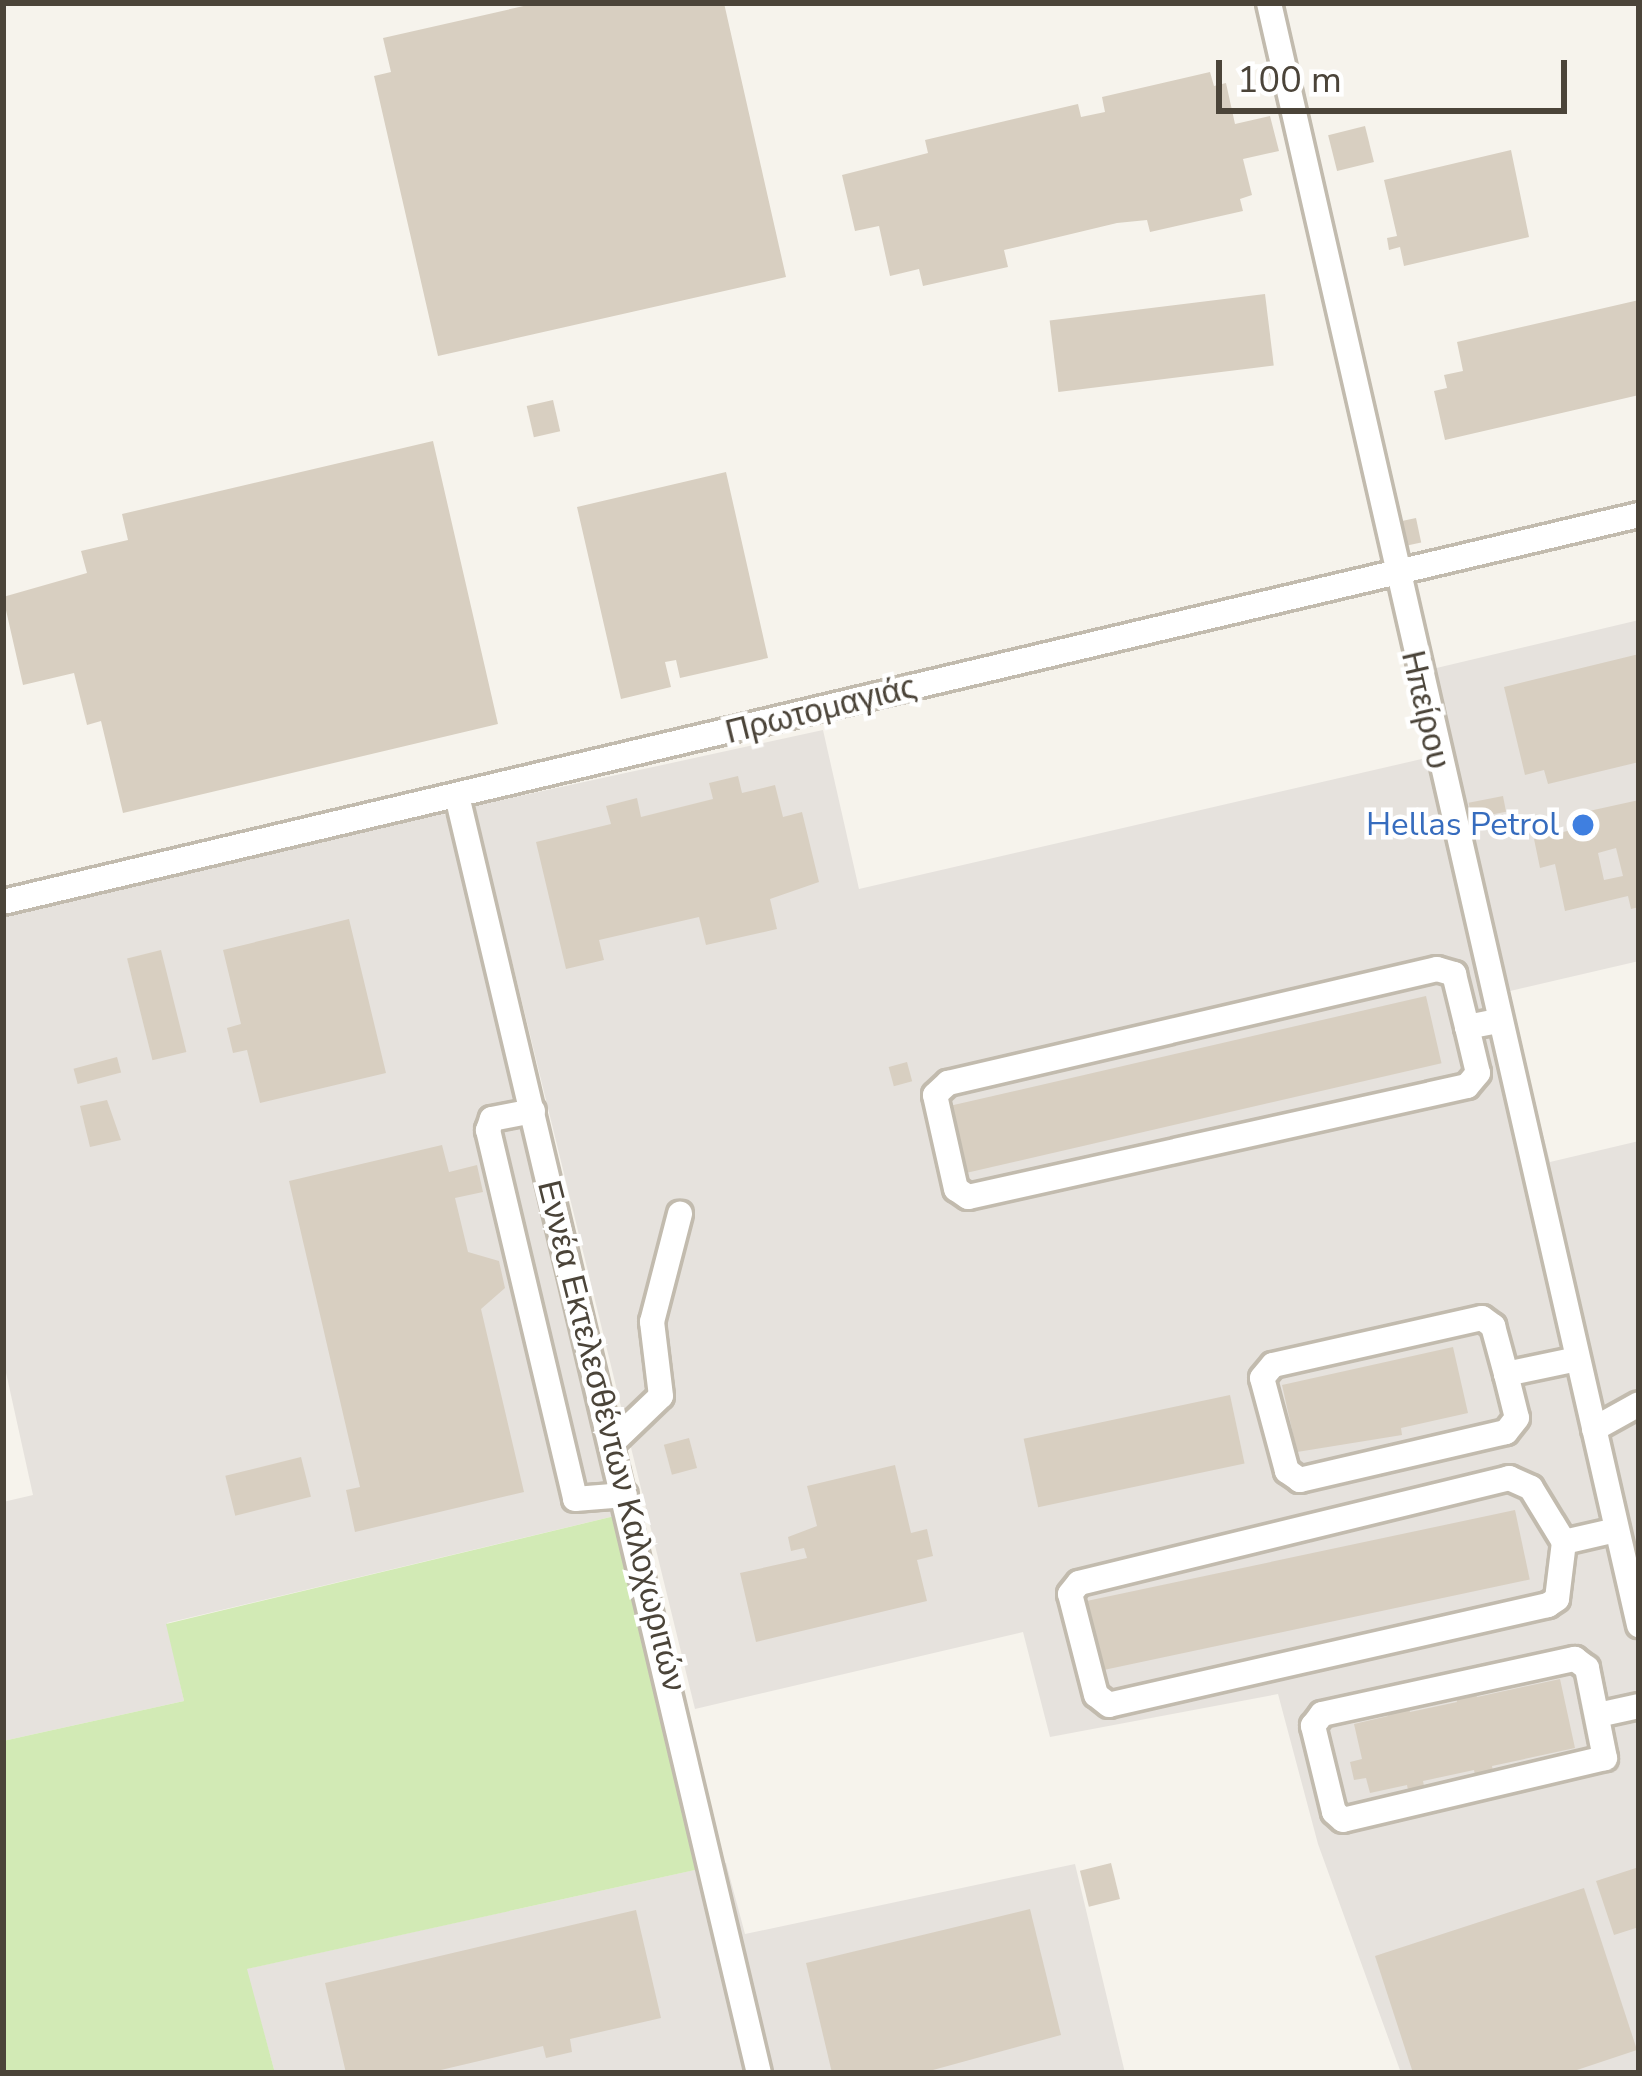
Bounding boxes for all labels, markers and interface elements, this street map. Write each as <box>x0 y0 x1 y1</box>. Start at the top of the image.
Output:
scale bar <box>1222 36 1573 110</box>
text: 100 m <box>1237 56 1342 105</box>
street label: Ηπείρου <box>1392 647 1458 773</box>
street label: Πρωτομαγιάς <box>721 667 921 753</box>
place label: Hellas Petrol <box>1366 805 1559 845</box>
marker: Hellas Petrol <box>1570 812 1596 838</box>
street label: Εννέα Εκτελεσθέντων Καλοχωριτών <box>528 1176 694 1696</box>

